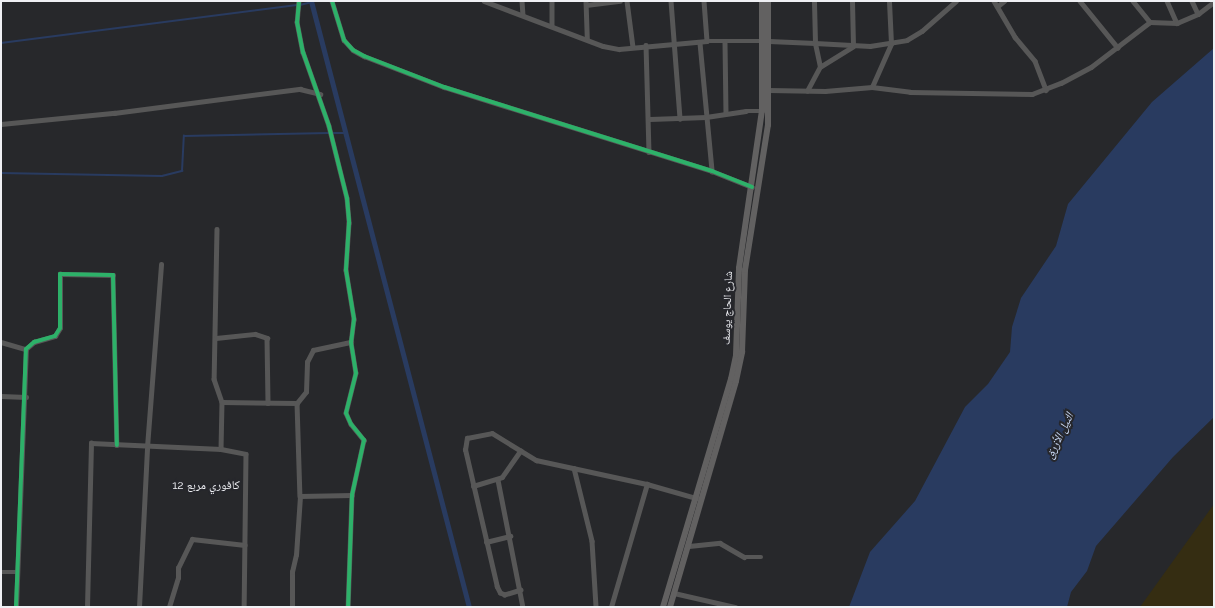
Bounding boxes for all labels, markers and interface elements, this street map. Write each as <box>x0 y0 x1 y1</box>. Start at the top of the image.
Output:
street label: شارع الحاج يوسف <box>720 271 736 345</box>
water label: النيل الأزرق <box>1043 411 1077 461</box>
district label: كافوري مربع 12 <box>172 479 240 493</box>

